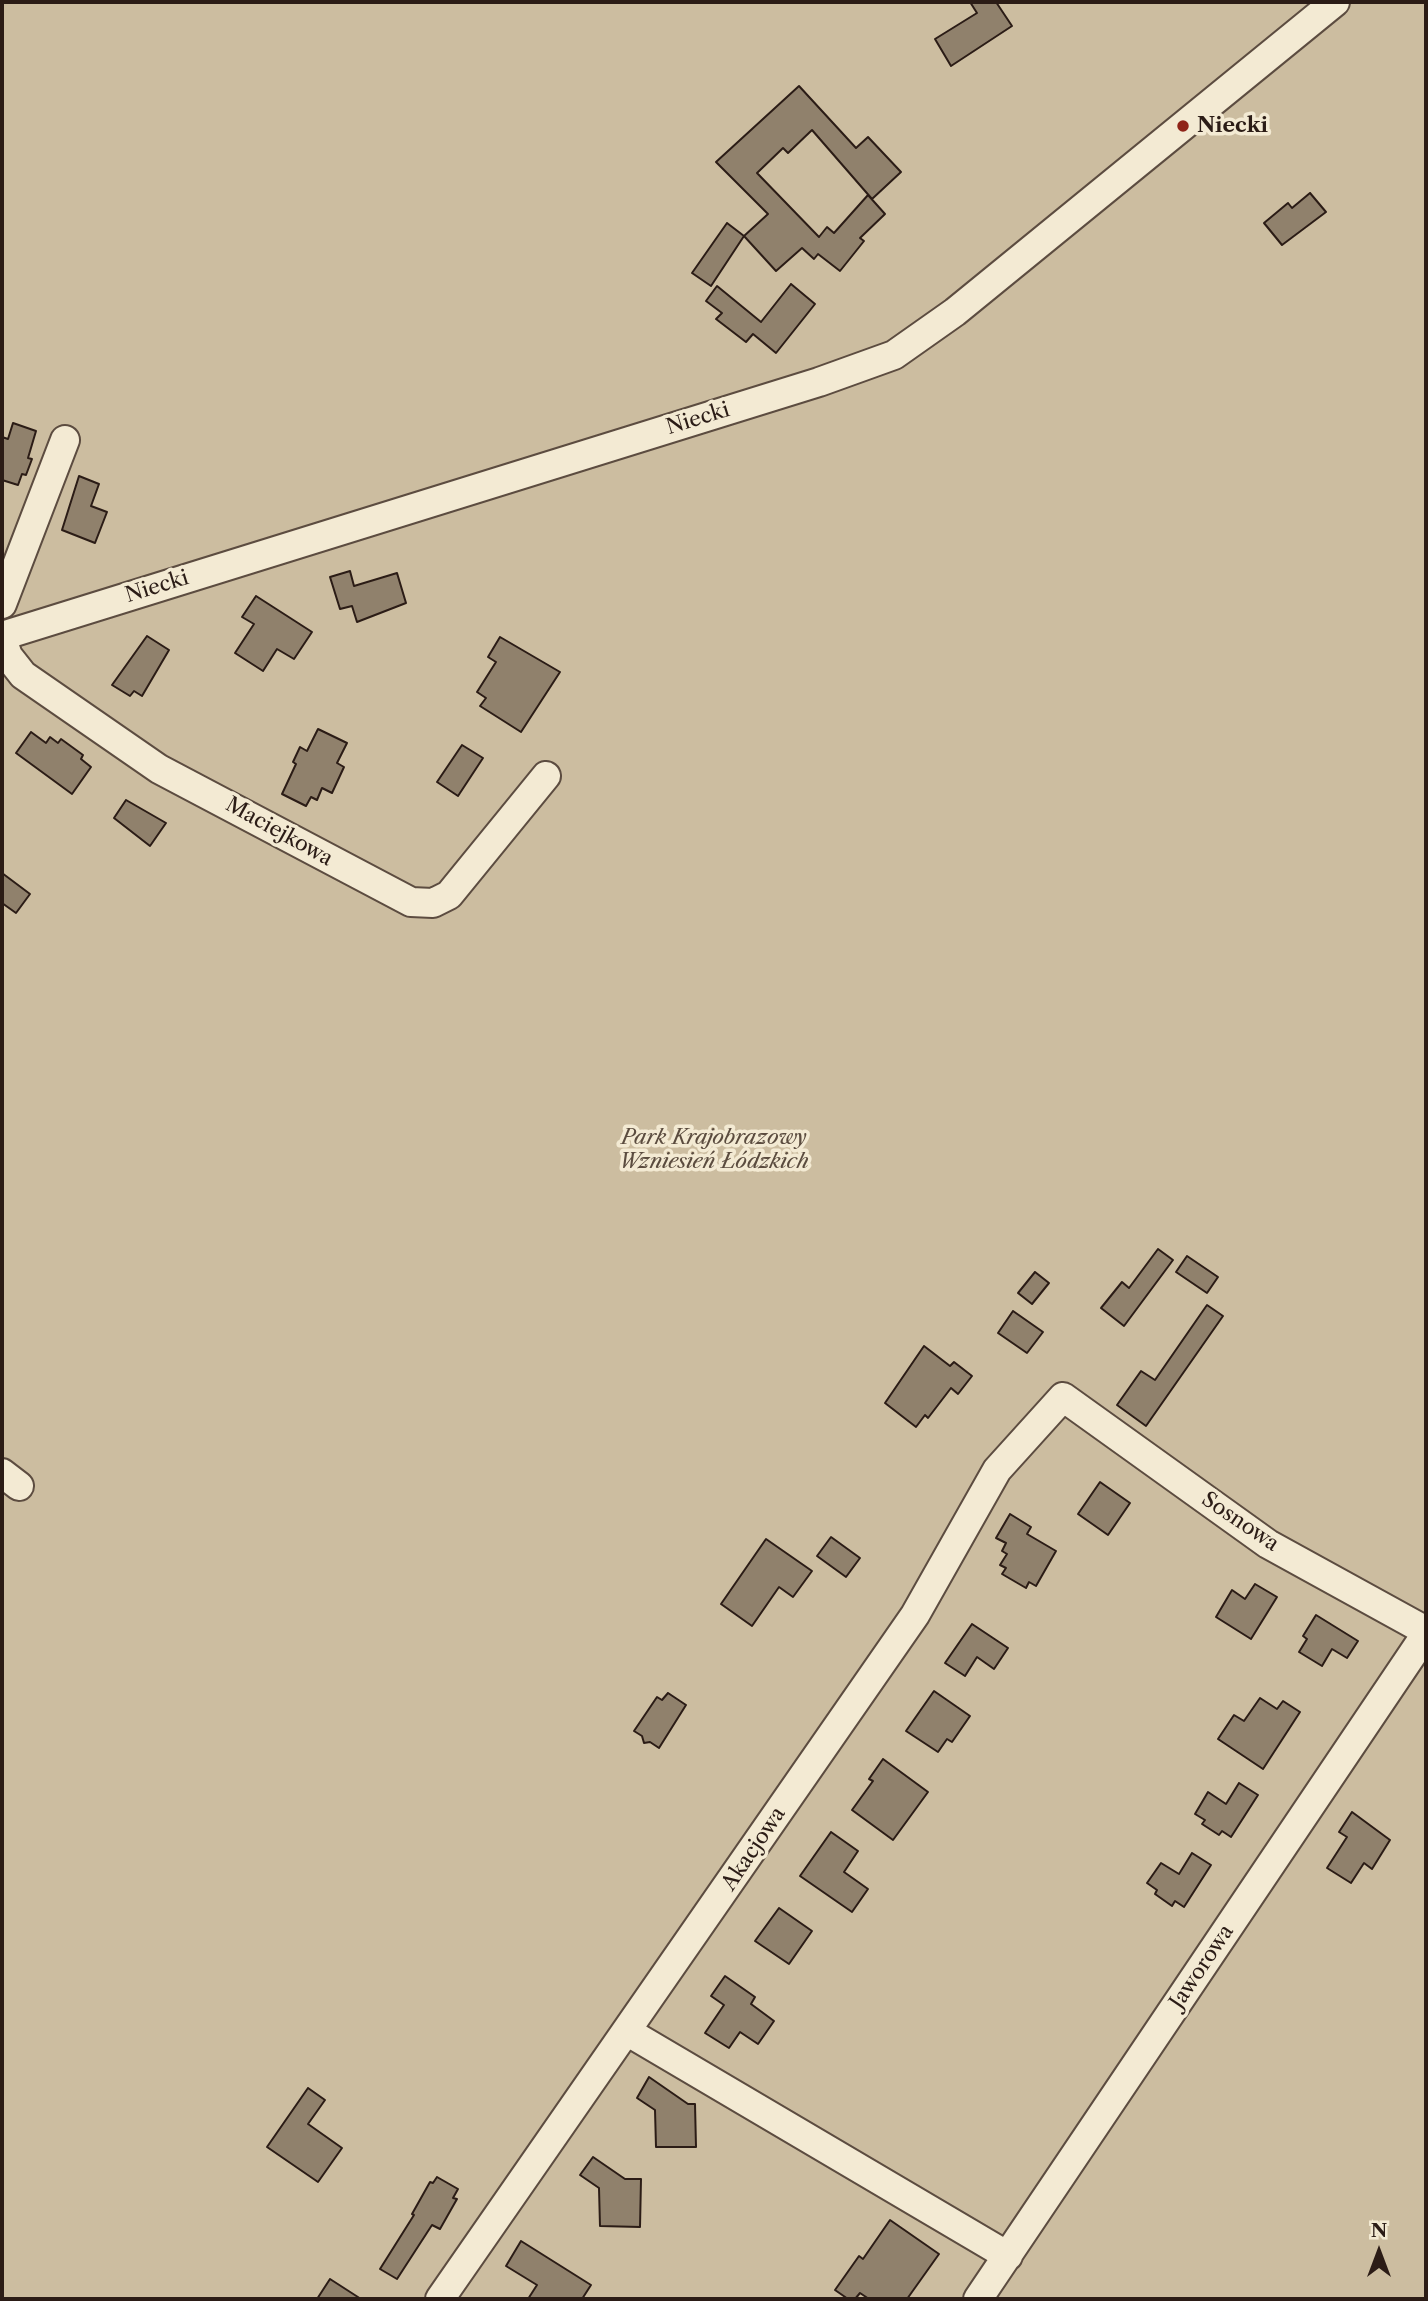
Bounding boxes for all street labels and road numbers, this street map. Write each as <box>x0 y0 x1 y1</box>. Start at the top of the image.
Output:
street label: Niecki <box>663 397 733 441</box>
street label: Niecki <box>122 565 192 609</box>
street label: Maciejkowa <box>221 792 337 872</box>
street label: Sosnowa <box>1197 1487 1283 1557</box>
street label: Akacjowa <box>717 1802 791 1896</box>
street label: Jaworowa <box>1165 1920 1239 2014</box>

